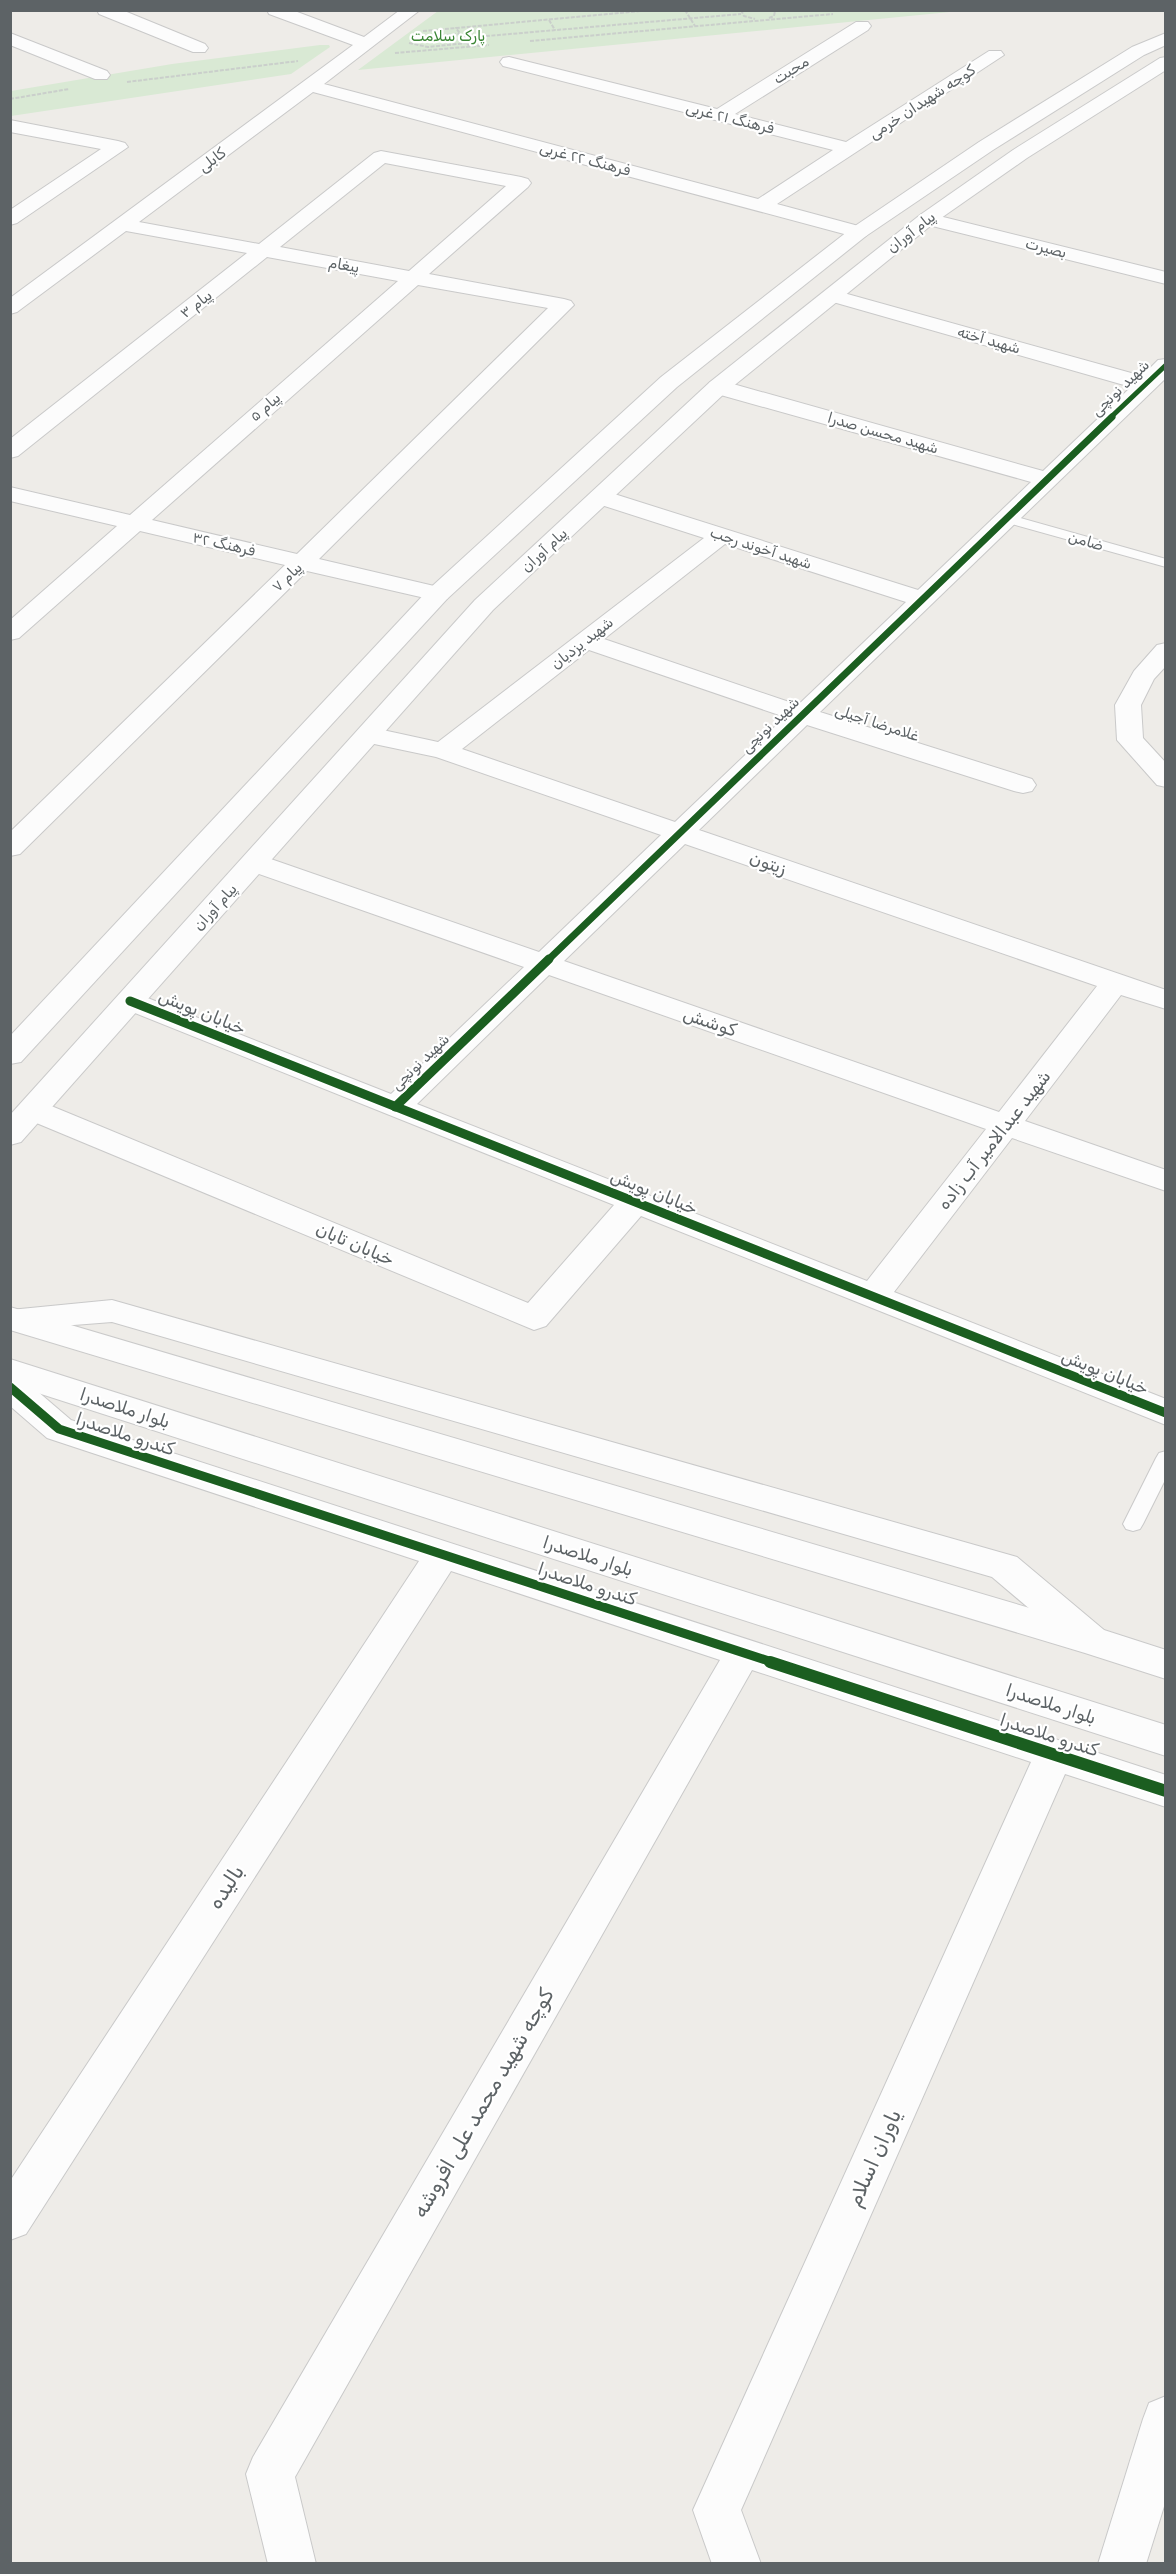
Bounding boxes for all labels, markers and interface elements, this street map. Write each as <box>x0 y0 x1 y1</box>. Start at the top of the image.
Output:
park label: پارک سلامت <box>411 27 485 46</box>
street label: محبت <box>770 52 812 88</box>
street label: کوچه شهیدان خرمی <box>865 61 979 143</box>
street label: فرهنگ ۲۱ غربی <box>684 98 776 138</box>
street label: فرهنگ ۲۲ غربی <box>538 138 632 180</box>
street label: کابلی <box>195 144 230 176</box>
street label: پیام آوران <box>883 207 940 257</box>
street label: بصیرت <box>1023 234 1069 262</box>
street label: پیغام <box>327 253 361 278</box>
street label: پیام ۳ <box>176 286 216 323</box>
street label: شهید آخته <box>955 322 1023 358</box>
street label: شهید نونچی <box>1087 356 1153 420</box>
street label: پیام ۵ <box>246 389 285 426</box>
street label: شهید محسن صدرا <box>825 409 941 457</box>
street label: شهید آخوند رجب <box>708 523 814 573</box>
street label: پیام آوران <box>517 524 572 577</box>
street label: ضامن <box>1066 527 1106 555</box>
street label: فرهنگ ۳۲ <box>191 528 257 560</box>
street label: پیام ۷ <box>268 558 307 596</box>
street label: شهید یزدیان <box>547 613 617 673</box>
street label: شهید نونچی <box>737 693 803 757</box>
street label: غلامرضا آجیلی <box>833 701 921 745</box>
street label: زیتون <box>747 846 790 880</box>
street label: پیام آوران <box>189 880 241 935</box>
street label: خیابان پویش <box>155 985 249 1040</box>
street label: کوشش <box>680 1003 740 1041</box>
street label: شهید نونچی <box>387 1030 453 1094</box>
street label: شهید عبدالامیر آب زاده <box>933 1066 1055 1214</box>
street label: خیابان پویش <box>607 1165 701 1220</box>
street label: خیابان تابان <box>313 1218 397 1270</box>
street label: خیابان پویش <box>1058 1345 1152 1400</box>
street label: بلوار ملاصدرا <box>77 1383 173 1433</box>
street label: کندرو ملاصدرا <box>73 1408 177 1460</box>
street label: بلوار ملاصدرا <box>540 1531 636 1581</box>
street label: کندرو ملاصدرا <box>535 1558 639 1610</box>
street label: بلوار ملاصدرا <box>1003 1679 1099 1729</box>
street label: کندرو ملاصدرا <box>997 1709 1101 1761</box>
street label: بالیده <box>202 1860 249 1914</box>
street label: کوچه شهید محمد علی افروشه <box>407 1983 560 2222</box>
street label: یاوران اسلام <box>841 2105 907 2211</box>

